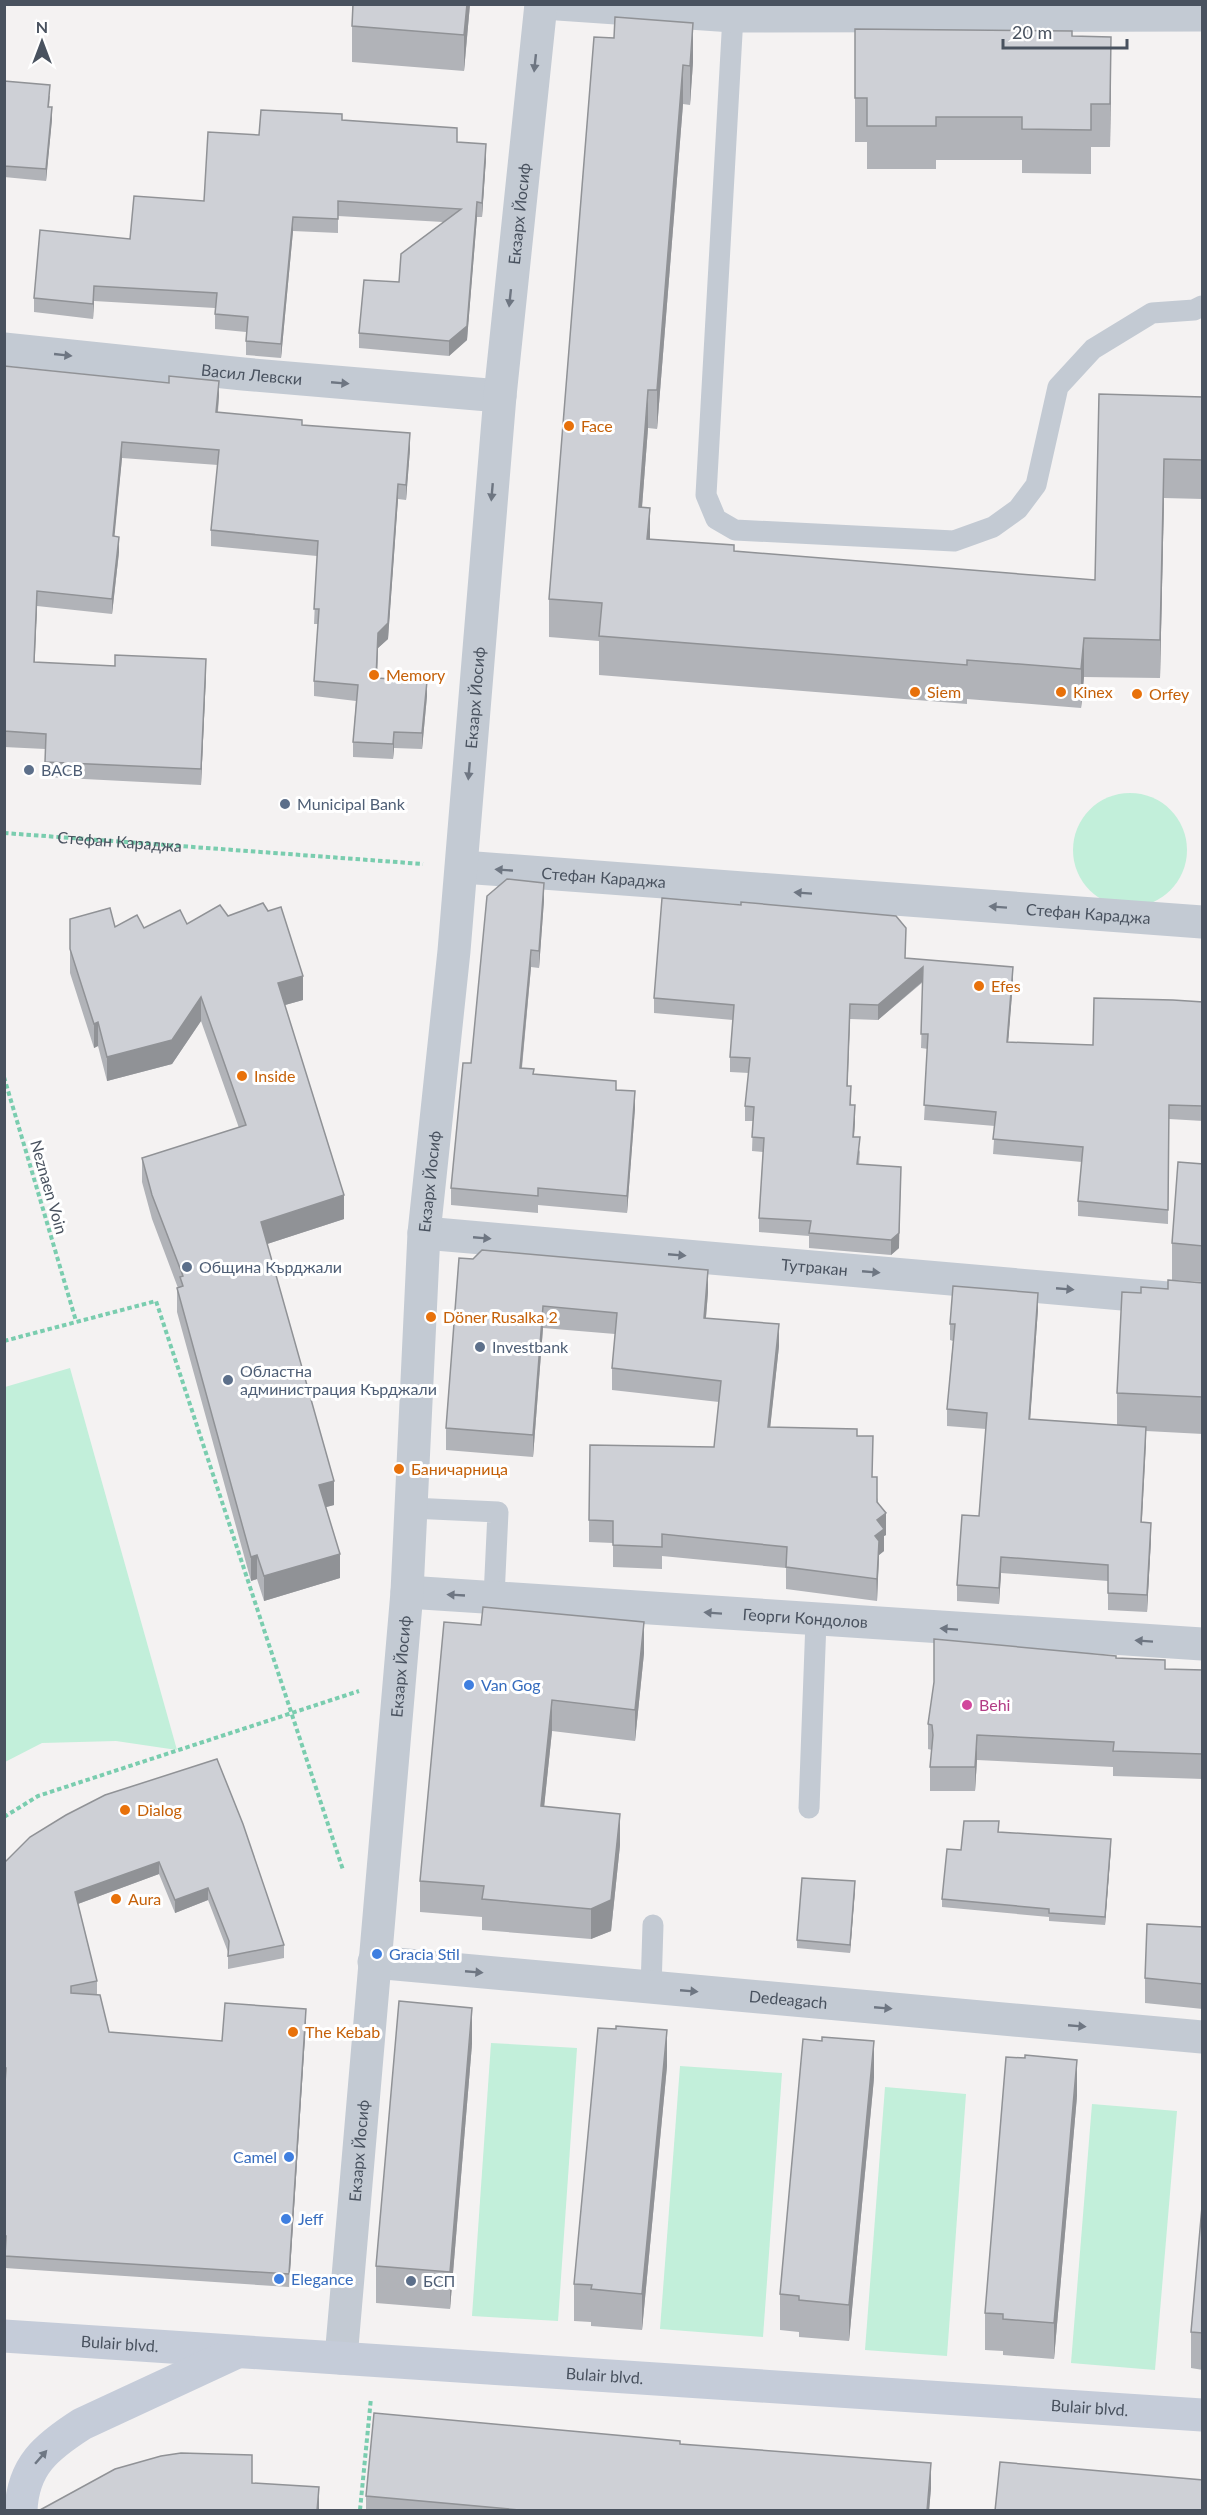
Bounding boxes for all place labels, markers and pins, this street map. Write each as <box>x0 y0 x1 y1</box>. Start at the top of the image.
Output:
place label: Face <box>581 416 613 435</box>
marker: Face <box>562 419 576 433</box>
place label: Memory <box>386 665 446 684</box>
marker: Memory <box>367 668 381 682</box>
place label: Siem <box>927 682 961 701</box>
place label: Kinex <box>1073 682 1113 701</box>
place label: Orfey <box>1149 684 1190 703</box>
marker: Siem <box>908 685 922 699</box>
marker: Kinex <box>1054 685 1068 699</box>
marker: Orfey <box>1130 687 1144 701</box>
place label: BACB <box>41 760 83 779</box>
marker: BACB <box>22 763 36 777</box>
place label: Municipal Bank <box>297 794 406 813</box>
marker: Municipal Bank <box>278 797 292 811</box>
place label: Efes <box>991 976 1021 995</box>
marker: Efes <box>972 979 986 993</box>
place label: Inside <box>254 1066 295 1085</box>
marker: Inside <box>235 1069 249 1083</box>
place label: Община Кърджали <box>199 1257 342 1276</box>
marker: Община Кърджали <box>180 1260 194 1274</box>
place label: Döner Rusalka 2 <box>443 1307 558 1326</box>
marker: Döner Rusalka 2 <box>424 1310 438 1324</box>
place label: Investbank <box>492 1337 569 1356</box>
marker: Investbank <box>473 1340 487 1354</box>
place label: Областна администрация Кърджали <box>240 1361 437 1398</box>
marker: Областна администрация Кърджали <box>221 1373 235 1387</box>
place label: Баничарница <box>411 1459 508 1478</box>
marker: Баничарница <box>392 1462 406 1476</box>
place label: Van Gog <box>481 1675 541 1694</box>
marker: Van Gog <box>462 1678 476 1692</box>
place label: Behi <box>979 1695 1010 1714</box>
marker: Behi <box>960 1698 974 1712</box>
place label: Dialog <box>137 1800 182 1819</box>
marker: Dialog <box>118 1803 132 1817</box>
place label: Aura <box>128 1889 161 1908</box>
marker: Aura <box>109 1892 123 1906</box>
place label: Gracia Stil <box>389 1944 460 1963</box>
marker: Gracia Stil <box>370 1947 384 1961</box>
place label: The Kebab <box>305 2022 380 2041</box>
marker: The Kebab <box>286 2025 300 2039</box>
place label: Camel <box>233 2147 277 2166</box>
marker: Camel <box>282 2150 296 2164</box>
place label: Jeff <box>298 2209 324 2228</box>
marker: Jeff <box>279 2212 293 2226</box>
place label: Elegance <box>291 2269 354 2288</box>
place label: БСП <box>423 2271 455 2290</box>
marker: Elegance <box>272 2272 286 2286</box>
marker: БСП <box>404 2274 418 2288</box>

